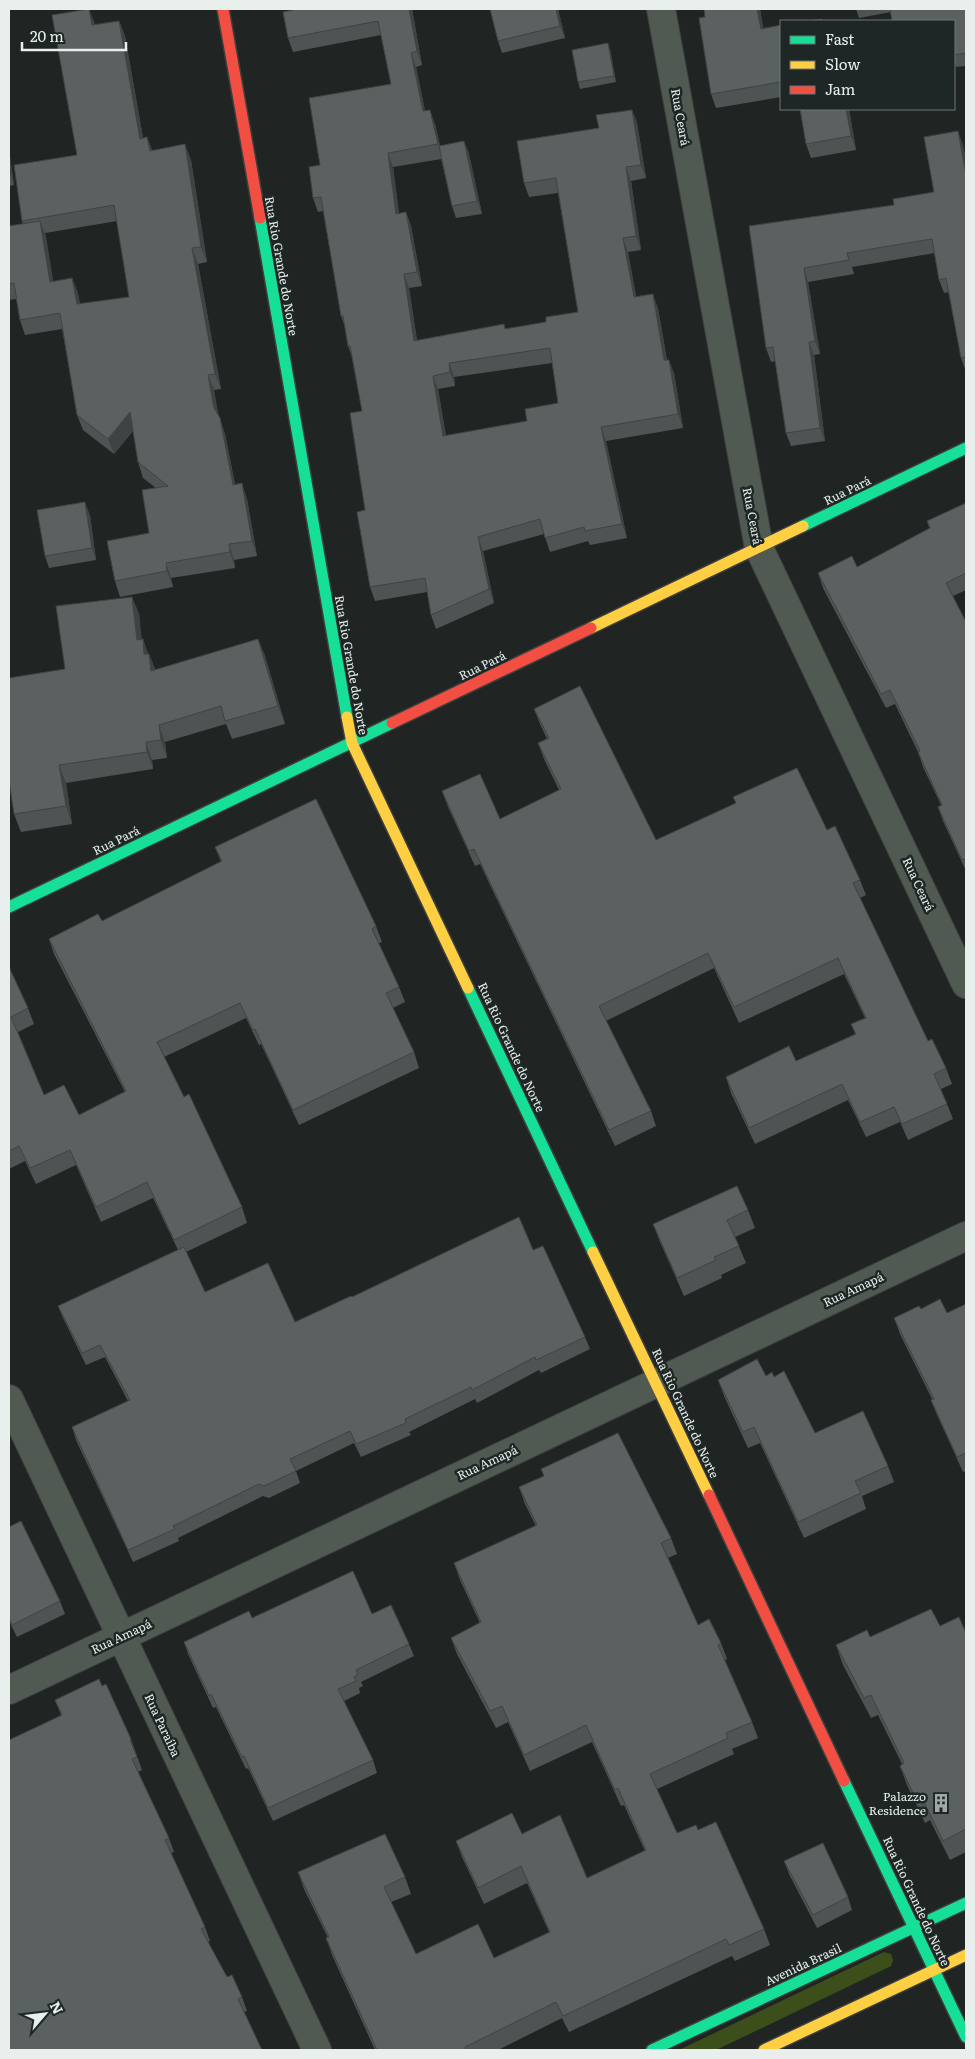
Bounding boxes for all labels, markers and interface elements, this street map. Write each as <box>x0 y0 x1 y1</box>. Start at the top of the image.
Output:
scale bar <box>22 20 126 52</box>
legend <box>780 20 955 110</box>
text: 20 m <box>30 24 64 47</box>
text: Fast <box>825 27 854 50</box>
text: Slow <box>825 52 860 75</box>
text: Jam <box>825 77 856 100</box>
street label: Rua Ceará <box>667 87 695 148</box>
street label: Rua Rio Grande do Norte <box>261 195 303 337</box>
street label: Rua Pará <box>820 471 874 509</box>
street label: Rua Ceará <box>739 486 767 547</box>
street label: Rua Rio Grande do Norte <box>331 594 373 736</box>
street label: Rua Pará <box>455 646 509 684</box>
street label: Rua Pará <box>89 821 143 859</box>
street label: Rua Ceará <box>899 854 940 914</box>
street label: Rua Rio Grande do Norte <box>474 979 550 1115</box>
street label: Rua Amapá <box>820 1267 887 1311</box>
street label: Rua Rio Grande do Norte <box>648 1345 724 1481</box>
street label: Rua Amapá <box>454 1440 521 1484</box>
street label: Rua Amapá <box>88 1614 155 1658</box>
street label: Rua Paraíba <box>141 1690 186 1760</box>
place label: Palazzo Residence <box>869 1787 926 1819</box>
building icon: Palazzo Residence <box>930 1792 952 1814</box>
street label: Rua Rio Grande do Norte <box>879 1833 955 1969</box>
street label: Avenida Brasil <box>762 1938 844 1990</box>
north arrow <box>20 1989 70 2039</box>
text: N <box>46 1998 69 2018</box>

